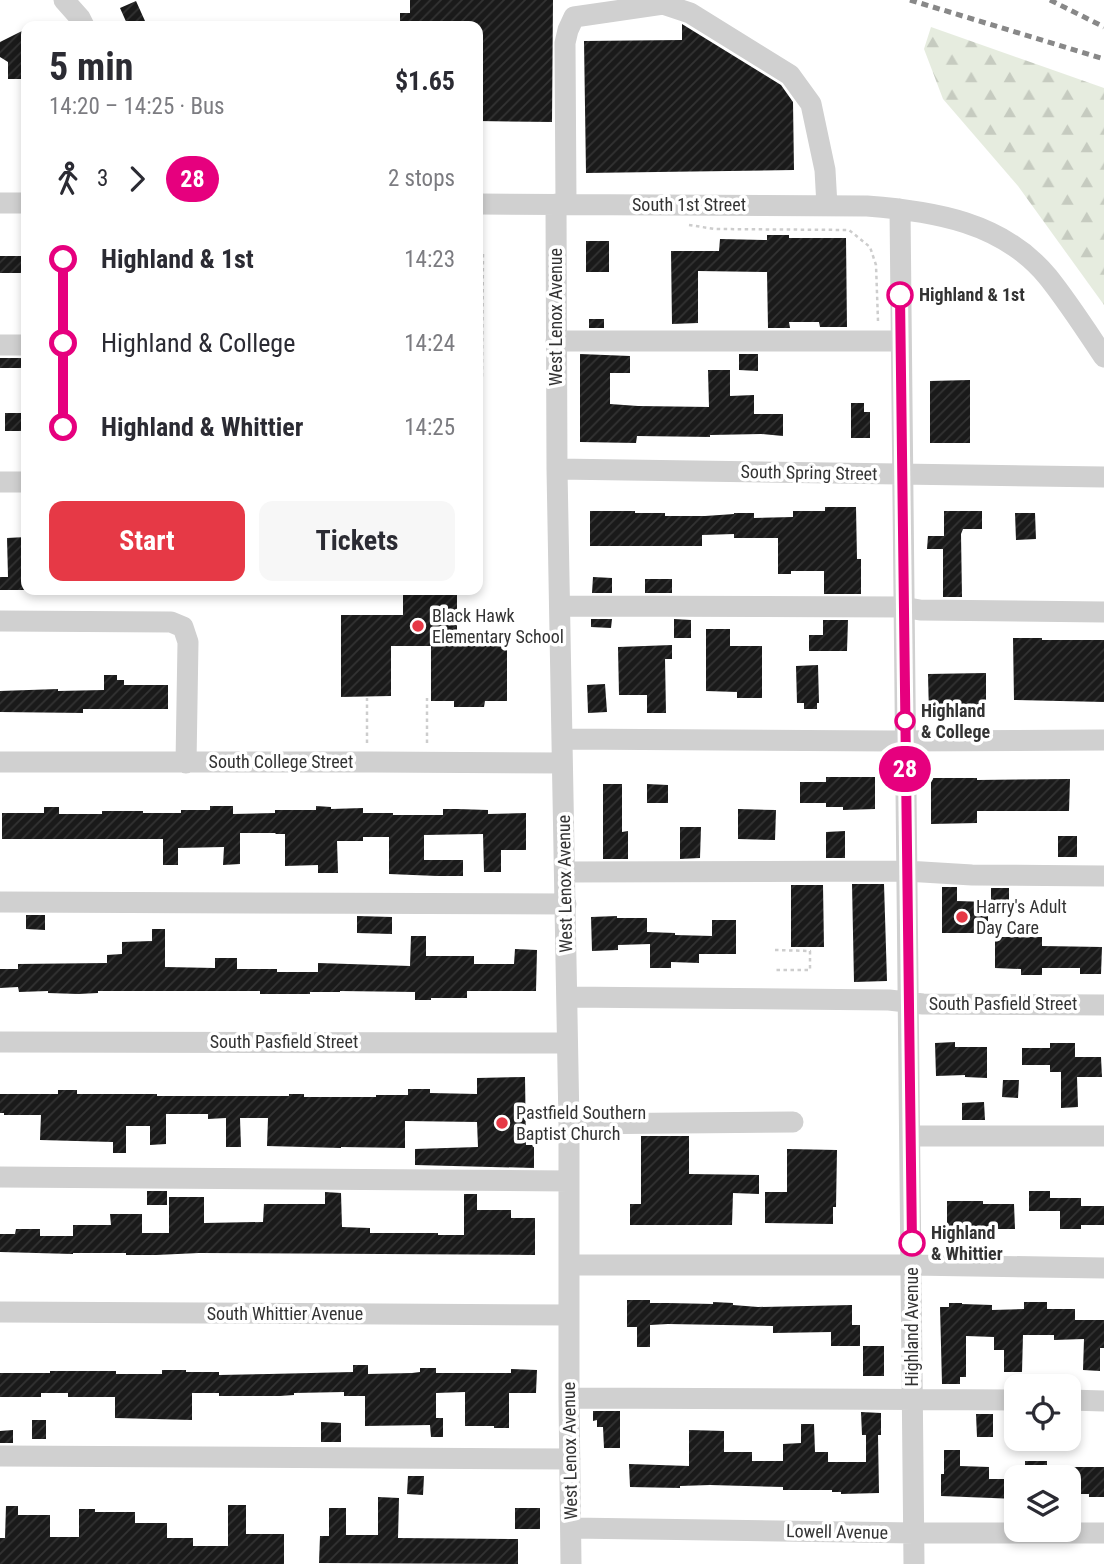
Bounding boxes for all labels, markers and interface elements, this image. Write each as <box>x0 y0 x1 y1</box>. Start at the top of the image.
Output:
text: 5 min <box>49 45 133 89</box>
text: $1.65 <box>395 66 455 96</box>
text: 14:20 – 14:25 · Bus <box>49 93 225 120</box>
icon: walk <box>49 160 87 198</box>
icon: forward <box>118 160 156 198</box>
text: 3 <box>97 165 108 192</box>
text: 28 <box>180 165 205 193</box>
text: 2 stops <box>388 165 455 192</box>
street label: South 1st Street <box>632 194 746 215</box>
text: Highland & 1st <box>101 244 254 274</box>
text: 14:23 <box>404 246 455 273</box>
street label: West Lenox Avenue <box>545 248 566 386</box>
marker: Highland & 1st <box>887 282 913 308</box>
place label: Highland & 1st <box>919 284 1025 305</box>
text: Highland & College <box>101 328 295 358</box>
text: 14:24 <box>404 330 455 357</box>
text: Highland & Whittier <box>101 412 303 442</box>
text: 14:25 <box>404 414 455 441</box>
street label: South Spring Street <box>740 461 878 484</box>
button: Start <box>49 501 245 581</box>
button: Tickets <box>259 501 455 581</box>
place label: Black Hawk Elementary School <box>432 605 564 647</box>
marker: Black Hawk Elementary School <box>410 618 426 634</box>
place label: Highland & College <box>921 700 991 742</box>
marker: Highland & College <box>895 711 915 731</box>
line badge: 28 <box>874 746 936 792</box>
street label: South College Street <box>209 751 353 772</box>
text: 28 <box>893 755 917 783</box>
street label: West Lenox Avenue <box>553 815 576 953</box>
place label: Harry's Adult Day Care <box>976 896 1067 938</box>
marker: Harry's Adult Day Care <box>954 909 970 925</box>
street label: South Pasfield Street <box>929 993 1077 1014</box>
street label: South Pasfield Street <box>210 1031 358 1052</box>
place label: Pastfield Southern Baptist Church <box>516 1102 646 1144</box>
marker: Pastfield Southern Baptist Church <box>494 1115 510 1131</box>
place label: Highland & Whittier <box>931 1222 1003 1264</box>
marker: Highland & Whittier <box>899 1230 925 1256</box>
street label: Highland Avenue <box>901 1267 922 1387</box>
street label: South Whittier Avenue <box>207 1303 363 1324</box>
map controls <box>1004 1374 1081 1542</box>
button: locate <box>1004 1374 1081 1451</box>
street label: West Lenox Avenue <box>558 1382 581 1520</box>
button: layers <box>1004 1465 1081 1542</box>
street label: Lowell Avenue <box>786 1520 888 1543</box>

